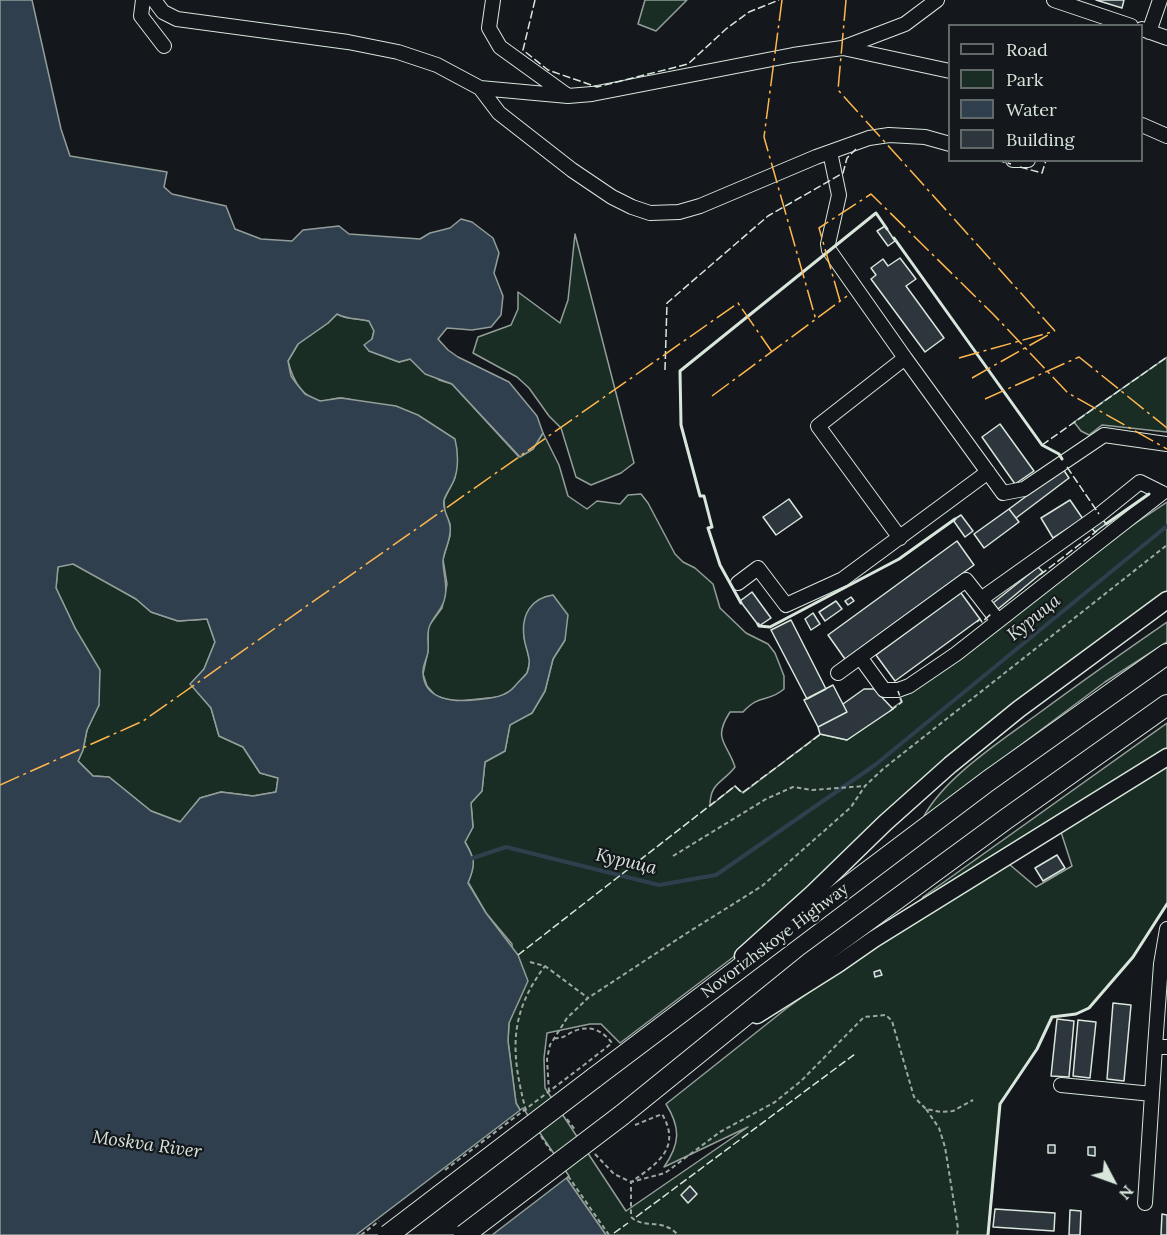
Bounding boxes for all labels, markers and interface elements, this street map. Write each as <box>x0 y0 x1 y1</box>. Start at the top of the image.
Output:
legend <box>948 24 1143 162</box>
text: Road <box>1006 38 1048 61</box>
text: Park <box>1006 68 1043 91</box>
text: Water <box>1006 98 1057 121</box>
text: Building <box>1006 128 1074 151</box>
water label: Курица <box>1003 590 1065 646</box>
water label: Курица <box>593 845 659 879</box>
street label: Novorizhskoye Highway <box>698 879 852 1003</box>
water label: Moskva River <box>91 1127 203 1163</box>
north arrow <box>1083 1151 1143 1211</box>
text: N <box>1115 1182 1138 1204</box>

